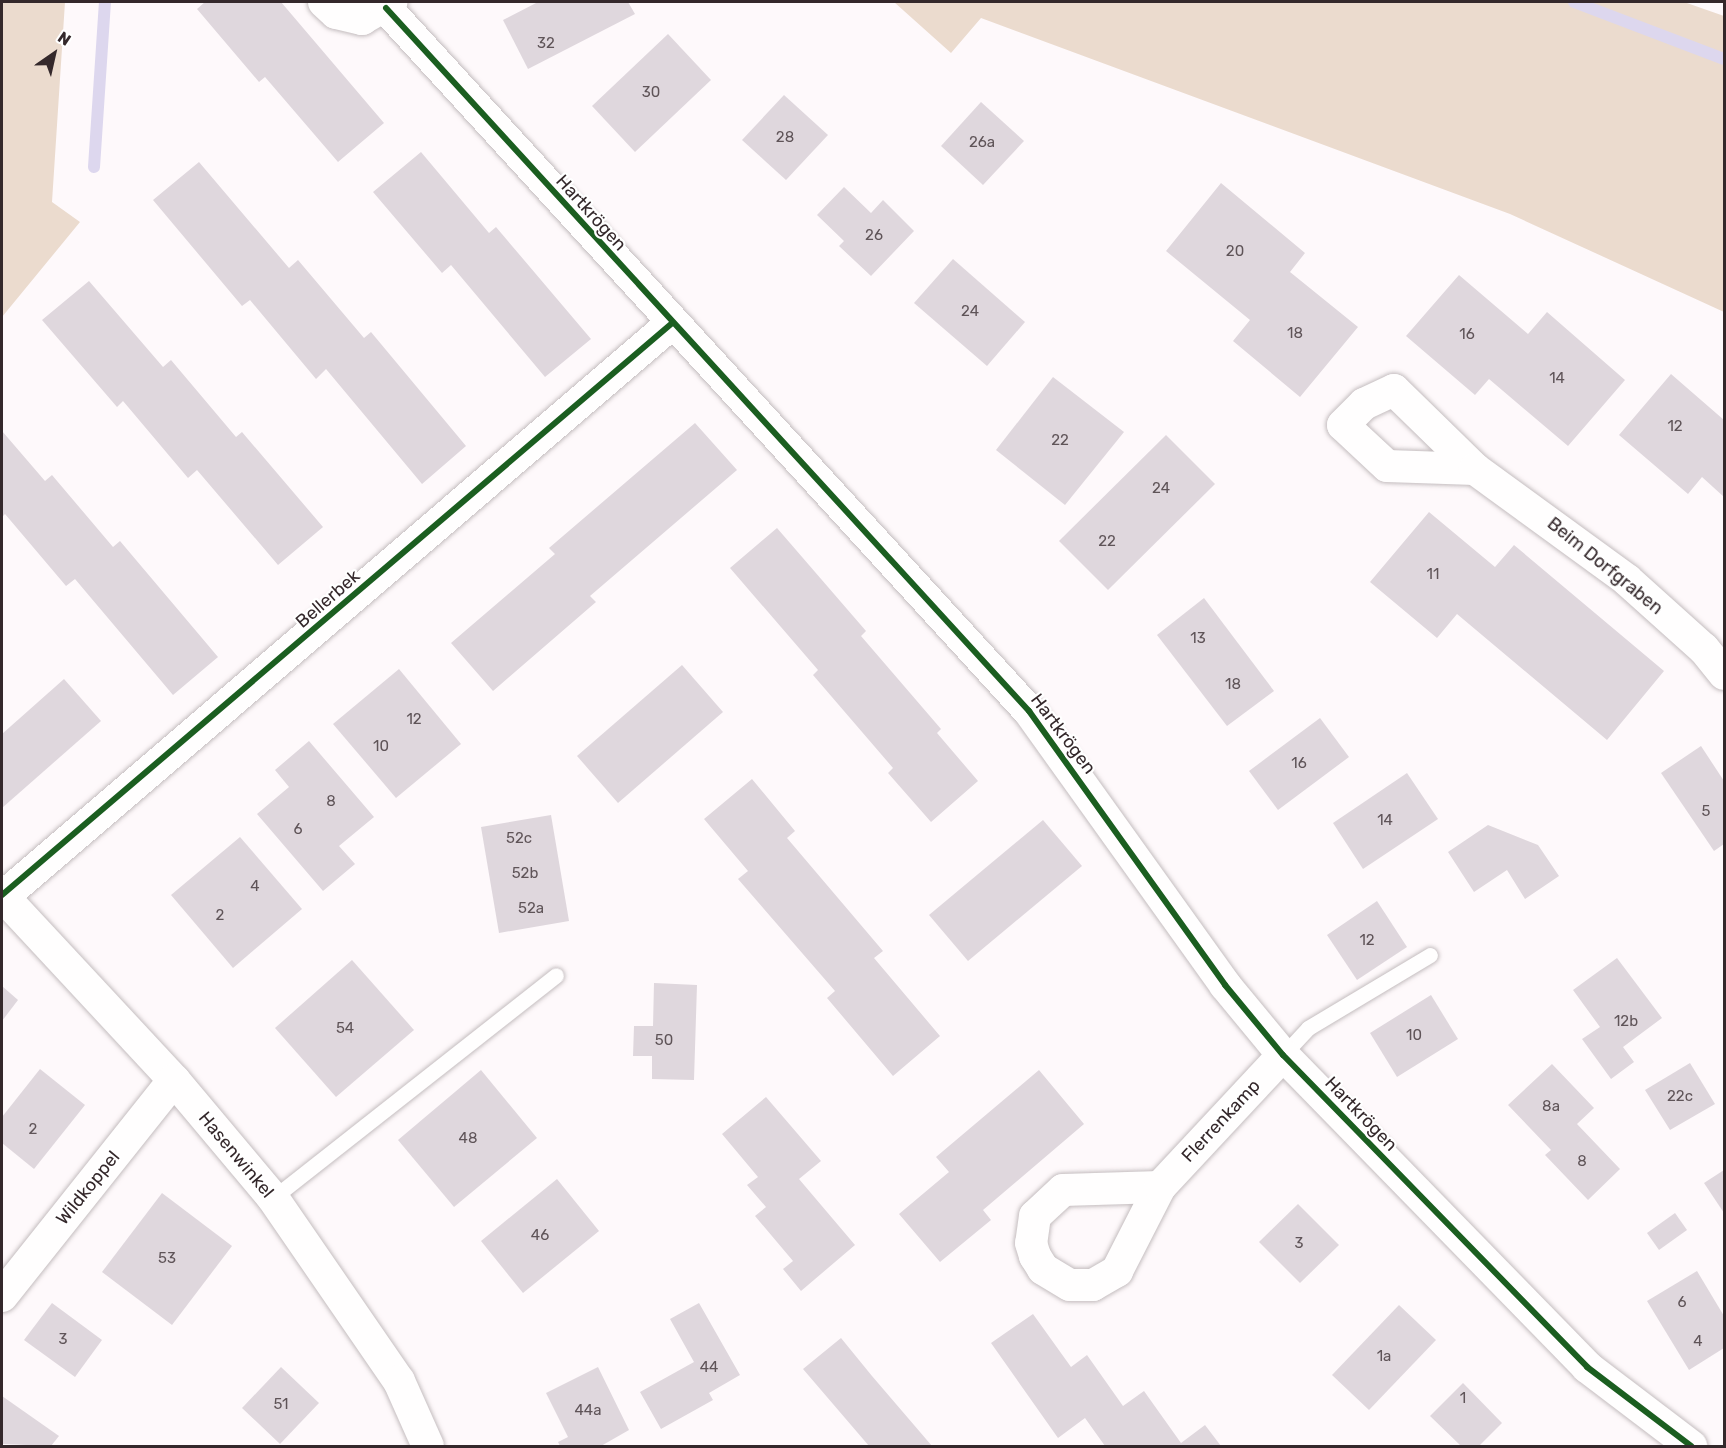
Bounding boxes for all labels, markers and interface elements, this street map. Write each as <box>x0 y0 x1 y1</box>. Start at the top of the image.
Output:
north arrow <box>24 24 84 84</box>
text: N <box>54 28 74 50</box>
house number: 32 <box>537 35 555 53</box>
house number: 30 <box>642 84 660 102</box>
house number: 28 <box>776 129 794 147</box>
house number: 26a <box>969 134 995 152</box>
street label: Hartkrögen <box>551 171 631 255</box>
house number: 26 <box>865 227 883 245</box>
house number: 20 <box>1226 243 1244 261</box>
house number: 24 <box>961 303 979 321</box>
house number: 18 <box>1287 325 1303 343</box>
house number: 16 <box>1459 326 1475 344</box>
house number: 14 <box>1549 370 1565 388</box>
house number: 12 <box>1667 418 1683 436</box>
house number: 22 <box>1051 432 1069 450</box>
house number: 24 <box>1152 480 1170 498</box>
street label: Beim Dorfgraben <box>1543 513 1667 619</box>
house number: 22 <box>1098 533 1116 551</box>
street label: Bellerbek <box>292 565 364 633</box>
house number: 11 <box>1427 566 1439 584</box>
house number: 13 <box>1190 630 1206 648</box>
house number: 18 <box>1225 676 1241 694</box>
street label: Hartkrögen <box>1026 690 1100 778</box>
house number: 12 <box>406 711 422 729</box>
house number: 10 <box>373 738 389 756</box>
house number: 16 <box>1291 755 1307 773</box>
house number: 8 <box>326 793 336 811</box>
house number: 5 <box>1702 803 1710 821</box>
house number: 14 <box>1377 812 1393 830</box>
house number: 6 <box>293 821 303 839</box>
house number: 52c <box>506 830 532 848</box>
house number: 52b <box>512 865 538 883</box>
house number: 4 <box>250 878 260 896</box>
house number: 52a <box>518 900 544 918</box>
house number: 2 <box>216 907 224 925</box>
house number: 12 <box>1359 932 1375 950</box>
house number: 12b <box>1614 1013 1638 1031</box>
house number: 54 <box>336 1020 354 1038</box>
house number: 10 <box>1406 1027 1422 1045</box>
house number: 50 <box>655 1032 673 1050</box>
street label: Hartkrögen <box>1320 1072 1402 1156</box>
street label: Flerrenkamp <box>1177 1075 1265 1167</box>
house number: 22c <box>1667 1088 1693 1106</box>
house number: 8a <box>1542 1098 1560 1116</box>
street label: Hasenwinkel <box>194 1108 278 1202</box>
house number: 2 <box>29 1121 37 1139</box>
house number: 48 <box>459 1130 477 1148</box>
street label: Wildkoppel <box>52 1147 124 1229</box>
house number: 8 <box>1577 1153 1587 1171</box>
house number: 46 <box>531 1227 549 1245</box>
house number: 3 <box>1294 1235 1304 1253</box>
house number: 53 <box>158 1250 176 1268</box>
house number: 6 <box>1677 1294 1687 1312</box>
house number: 3 <box>58 1331 68 1349</box>
house number: 4 <box>1693 1333 1703 1351</box>
house number: 1a <box>1377 1348 1391 1366</box>
house number: 44 <box>700 1359 718 1377</box>
house number: 1 <box>1460 1390 1466 1408</box>
house number: 51 <box>273 1396 289 1414</box>
house number: 44a <box>575 1402 601 1420</box>

